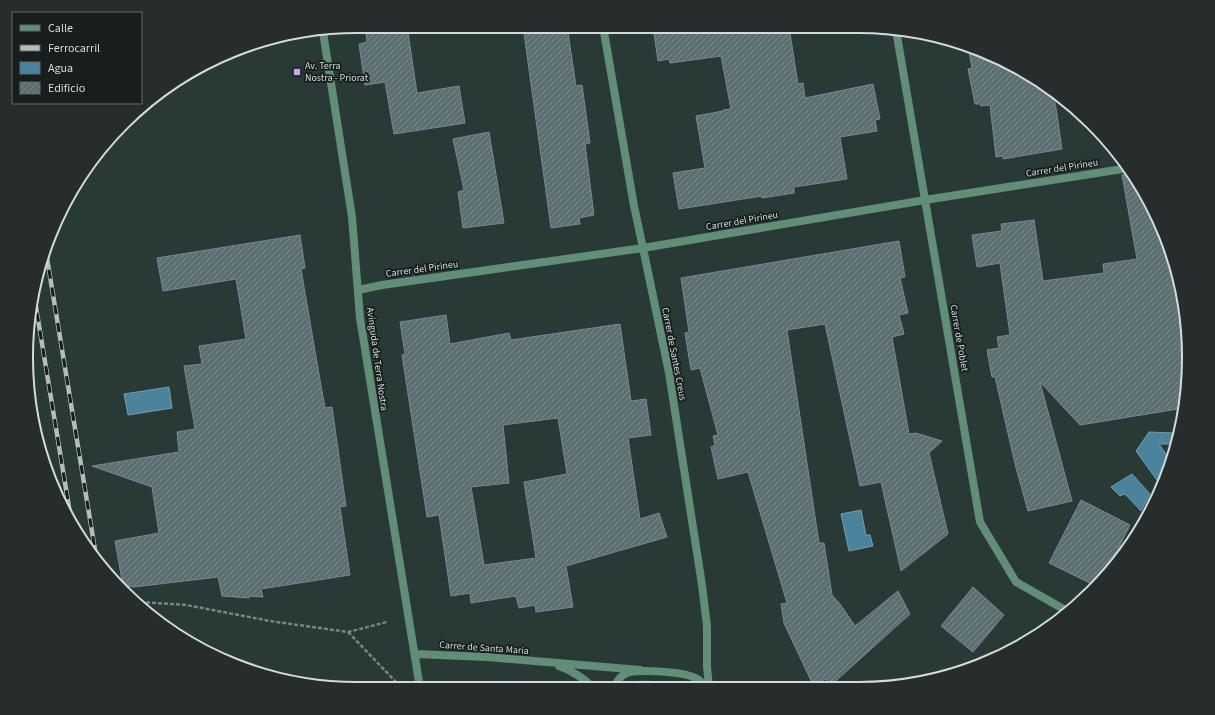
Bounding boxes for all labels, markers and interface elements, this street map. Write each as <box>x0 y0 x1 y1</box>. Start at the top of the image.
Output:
legend <box>12 12 142 104</box>
text: Calle <box>48 20 73 37</box>
text: Ferrocarril <box>48 40 100 57</box>
place label: Av. Terra Nostra - Priorat <box>305 59 369 85</box>
text: Agua <box>48 60 73 77</box>
marker: Av. Terra Nostra - Priorat <box>292 67 302 77</box>
text: Edificio <box>48 80 85 97</box>
street label: Carrer del Pirineu <box>1025 155 1099 181</box>
street label: Carrer del Pirineu <box>705 208 779 234</box>
street label: Carrer del Pirineu <box>385 257 459 281</box>
street label: Carrer de Poblet <box>946 303 972 373</box>
street label: Avinguda de Terra Nostra <box>363 306 391 412</box>
street label: Carrer de Santes Creus <box>658 306 690 402</box>
street label: Carrer de Santa Maria <box>439 638 529 658</box>

